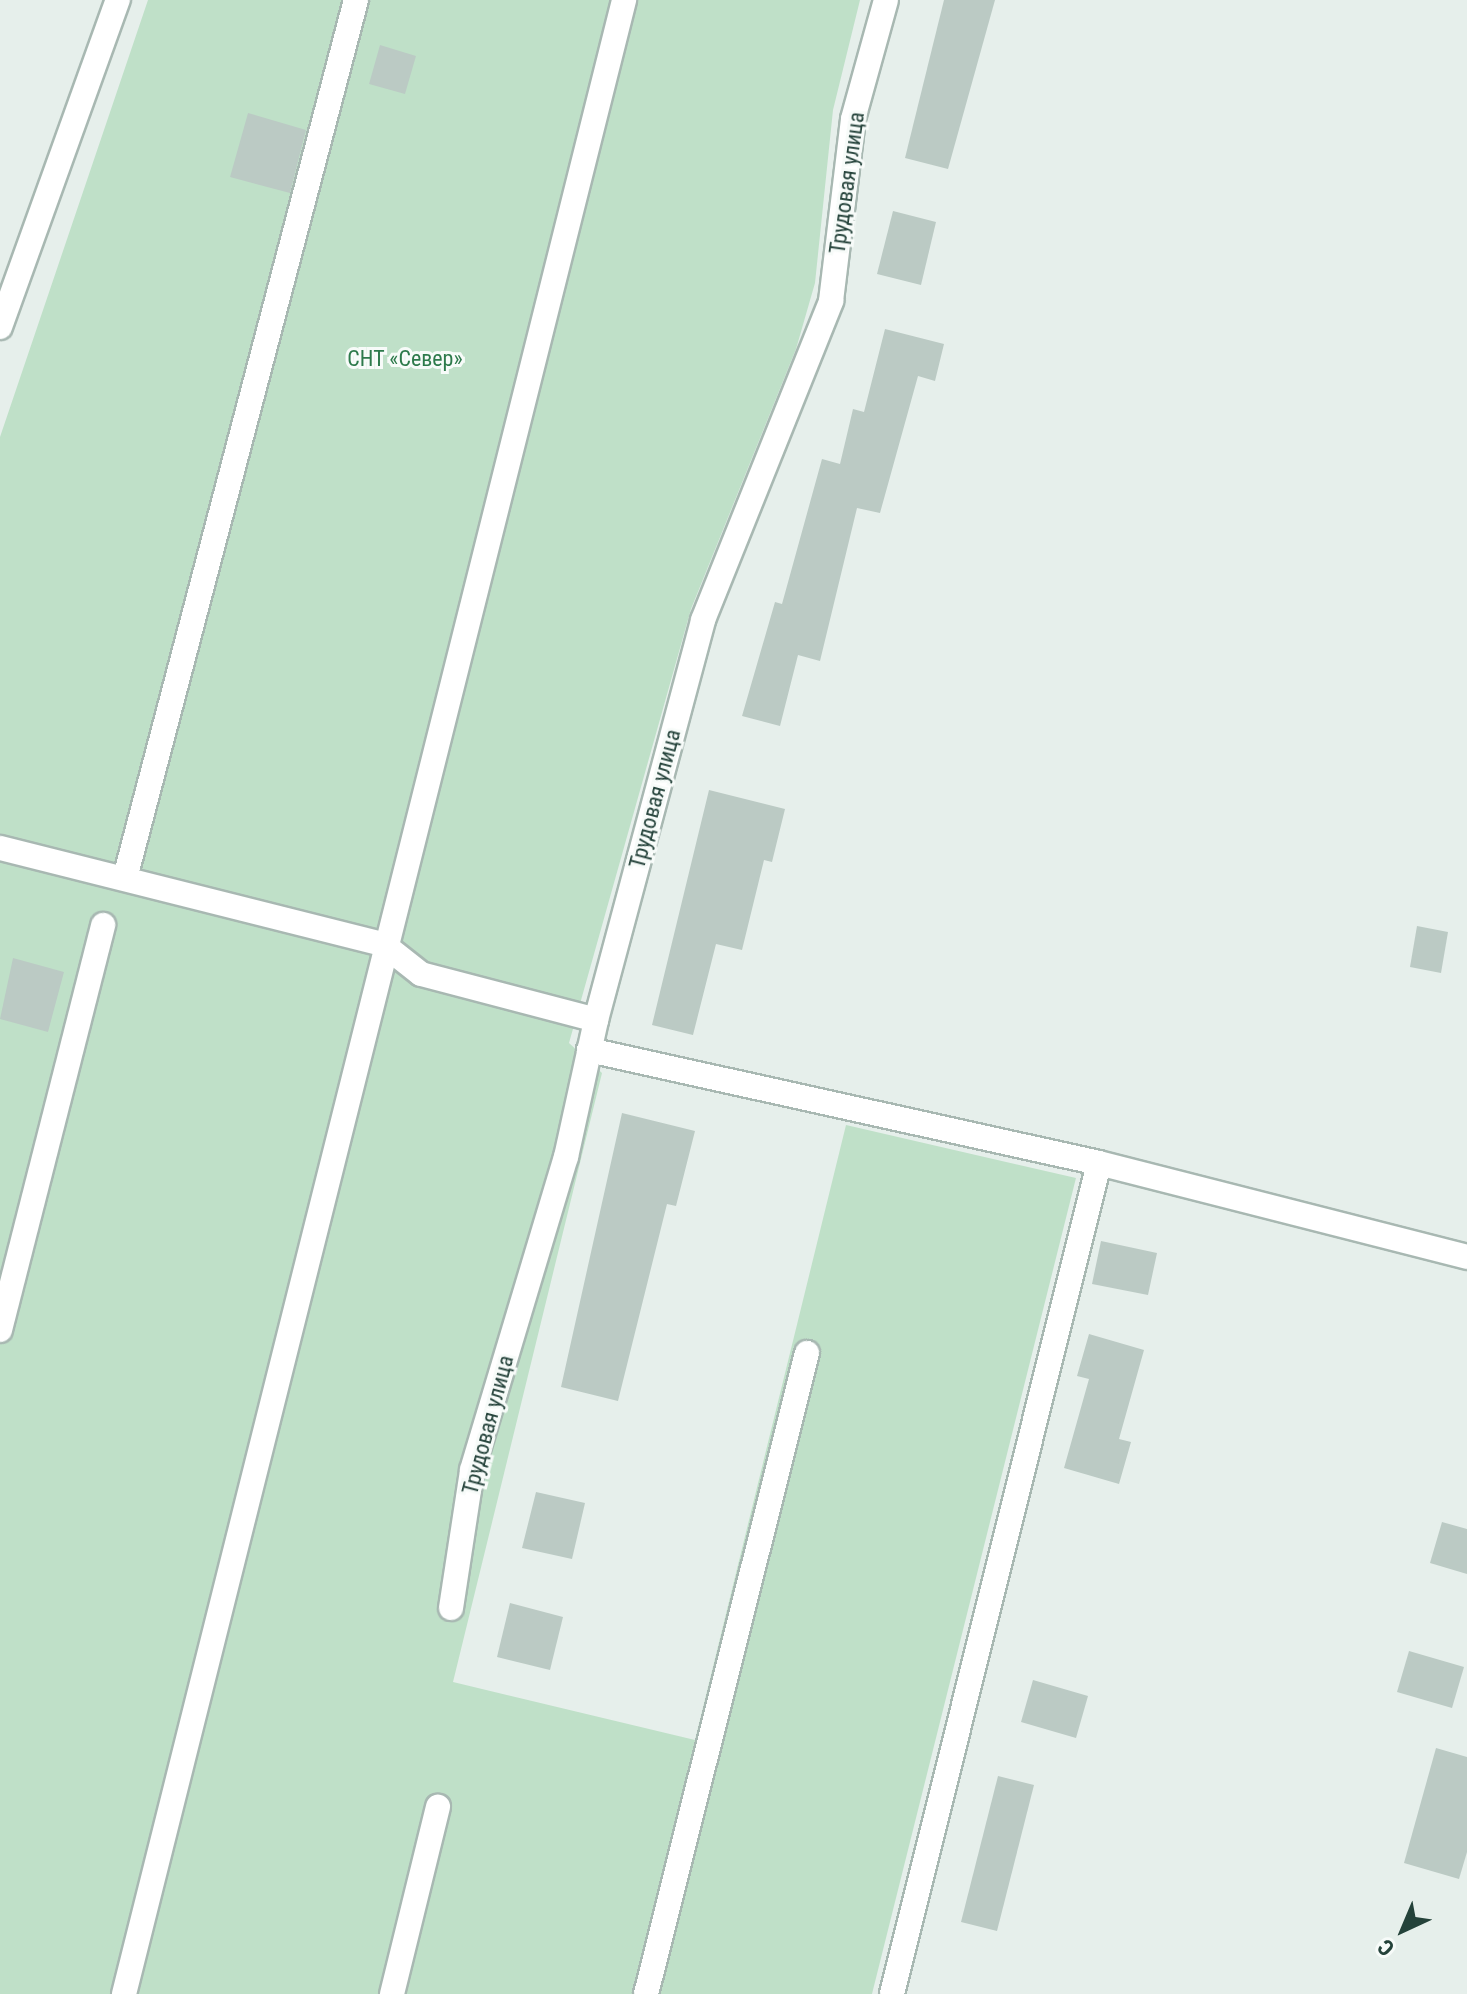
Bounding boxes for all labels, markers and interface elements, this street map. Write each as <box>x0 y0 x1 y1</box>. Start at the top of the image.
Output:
street label: Трудовая улица <box>824 110 870 256</box>
park label: СНТ «Север» <box>347 346 463 372</box>
street label: Трудовая улица <box>624 727 686 871</box>
street label: Трудовая улица <box>457 1353 519 1497</box>
north arrow <box>1363 1890 1443 1970</box>
text: С <box>1373 1934 1399 1961</box>

